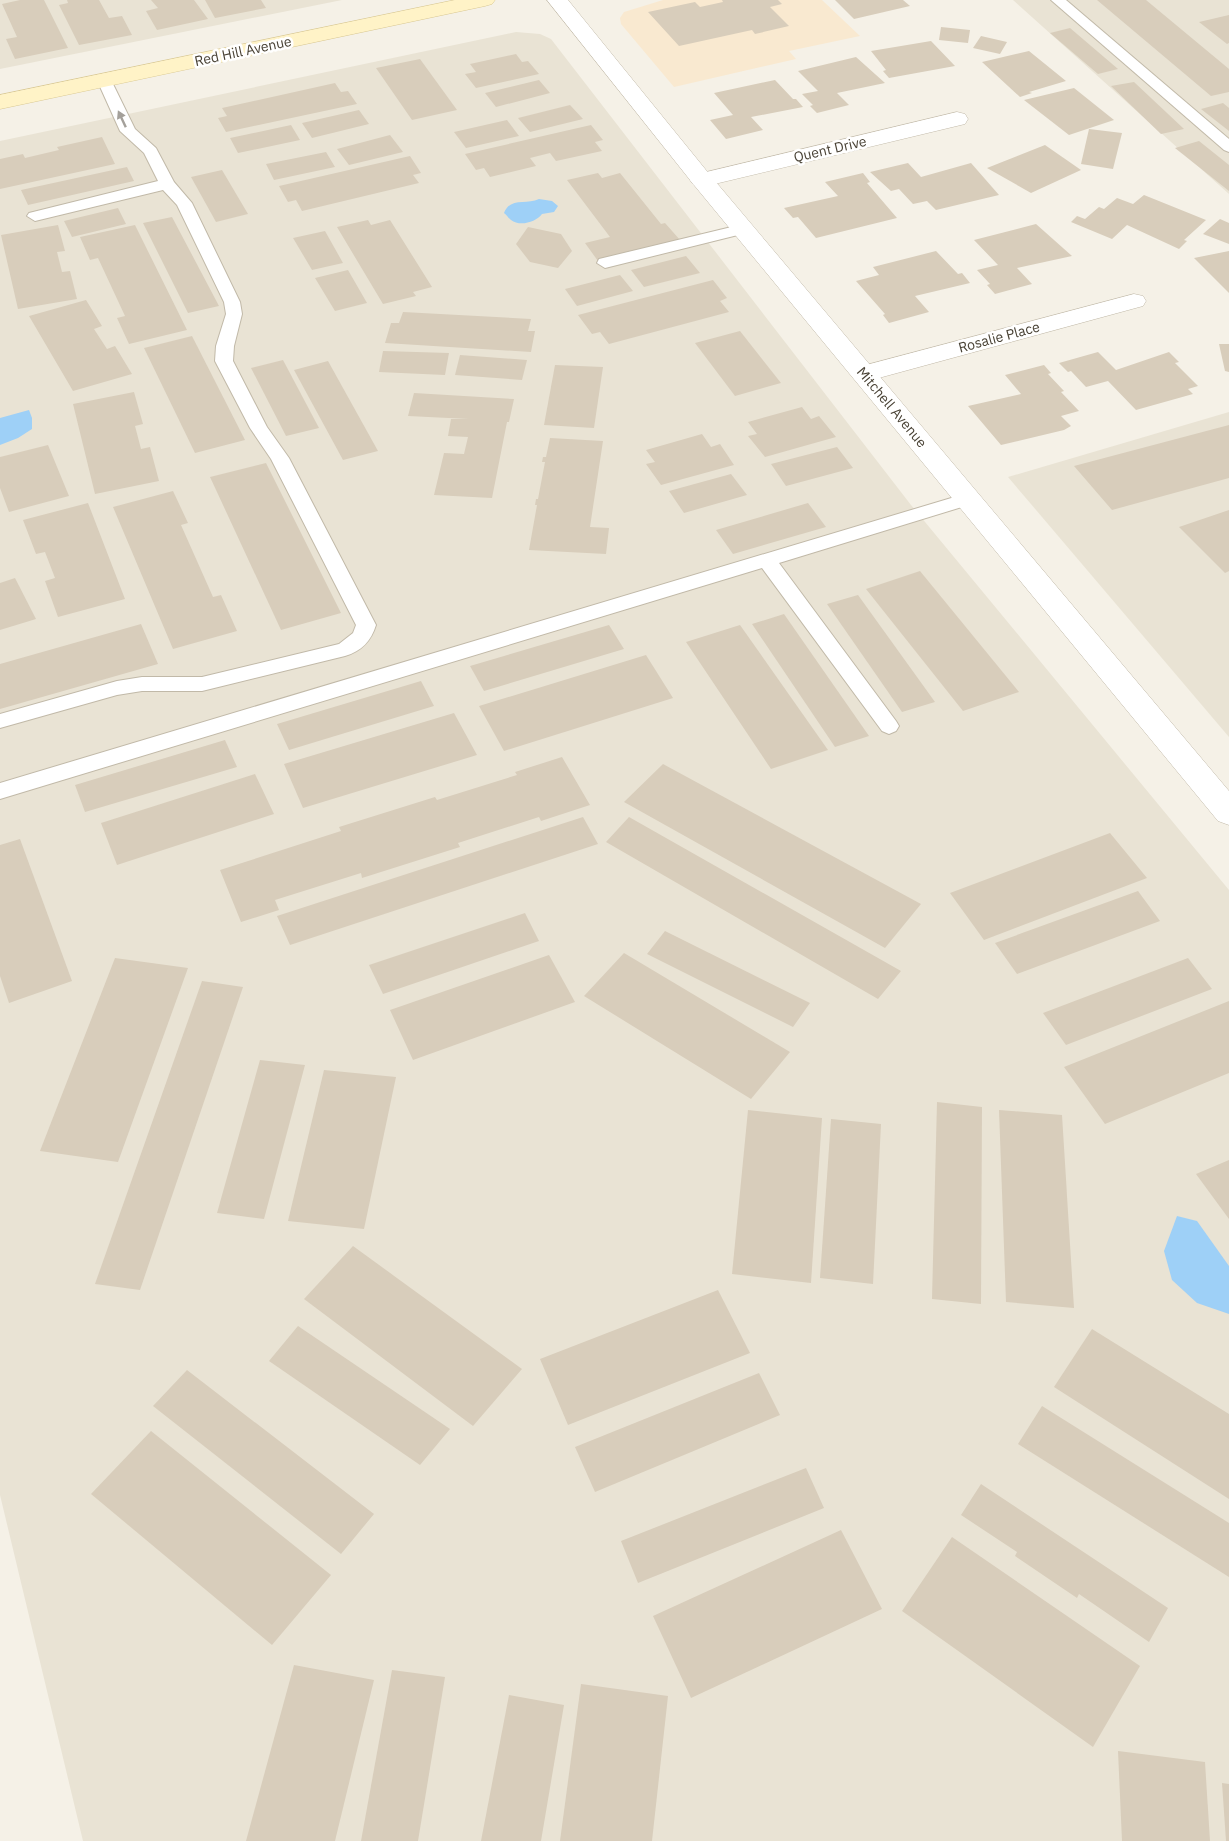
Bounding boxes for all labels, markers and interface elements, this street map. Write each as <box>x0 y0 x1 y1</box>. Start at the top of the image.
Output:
street label: Red Hill Avenue <box>193 32 294 70</box>
one-way arrow <box>118 111 127 128</box>
street label: Quent Drive <box>792 132 868 166</box>
street label: Rosalie Place <box>956 317 1042 357</box>
street label: Mitchell Avenue <box>853 363 931 451</box>

